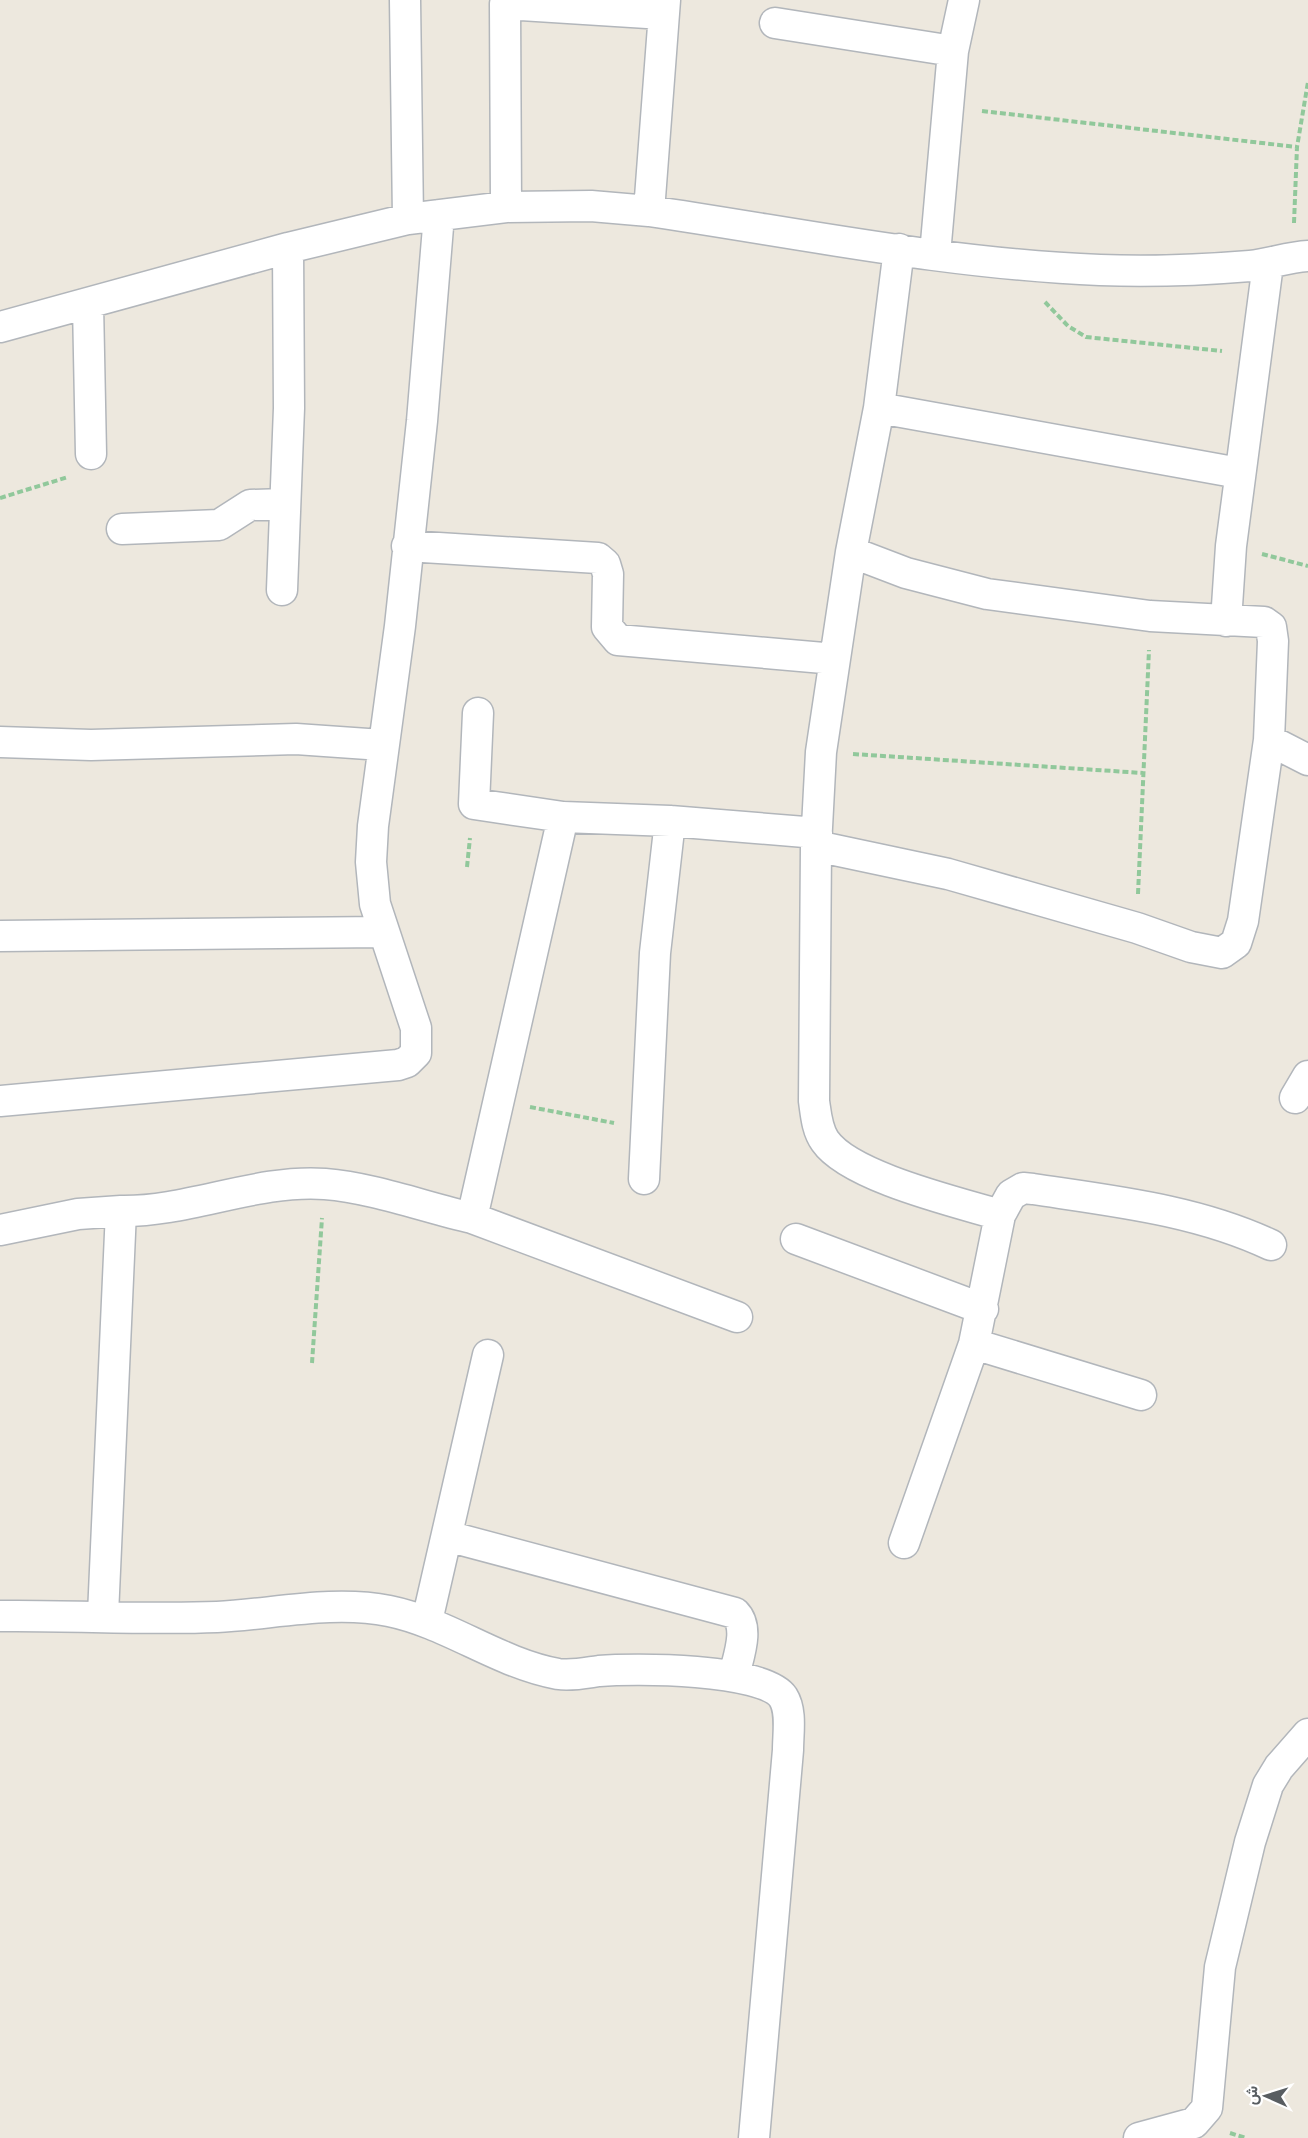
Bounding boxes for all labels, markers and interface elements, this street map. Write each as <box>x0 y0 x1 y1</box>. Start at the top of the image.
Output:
north arrow <box>1236 2066 1296 2126</box>
text: ش <box>1240 2085 1263 2105</box>

